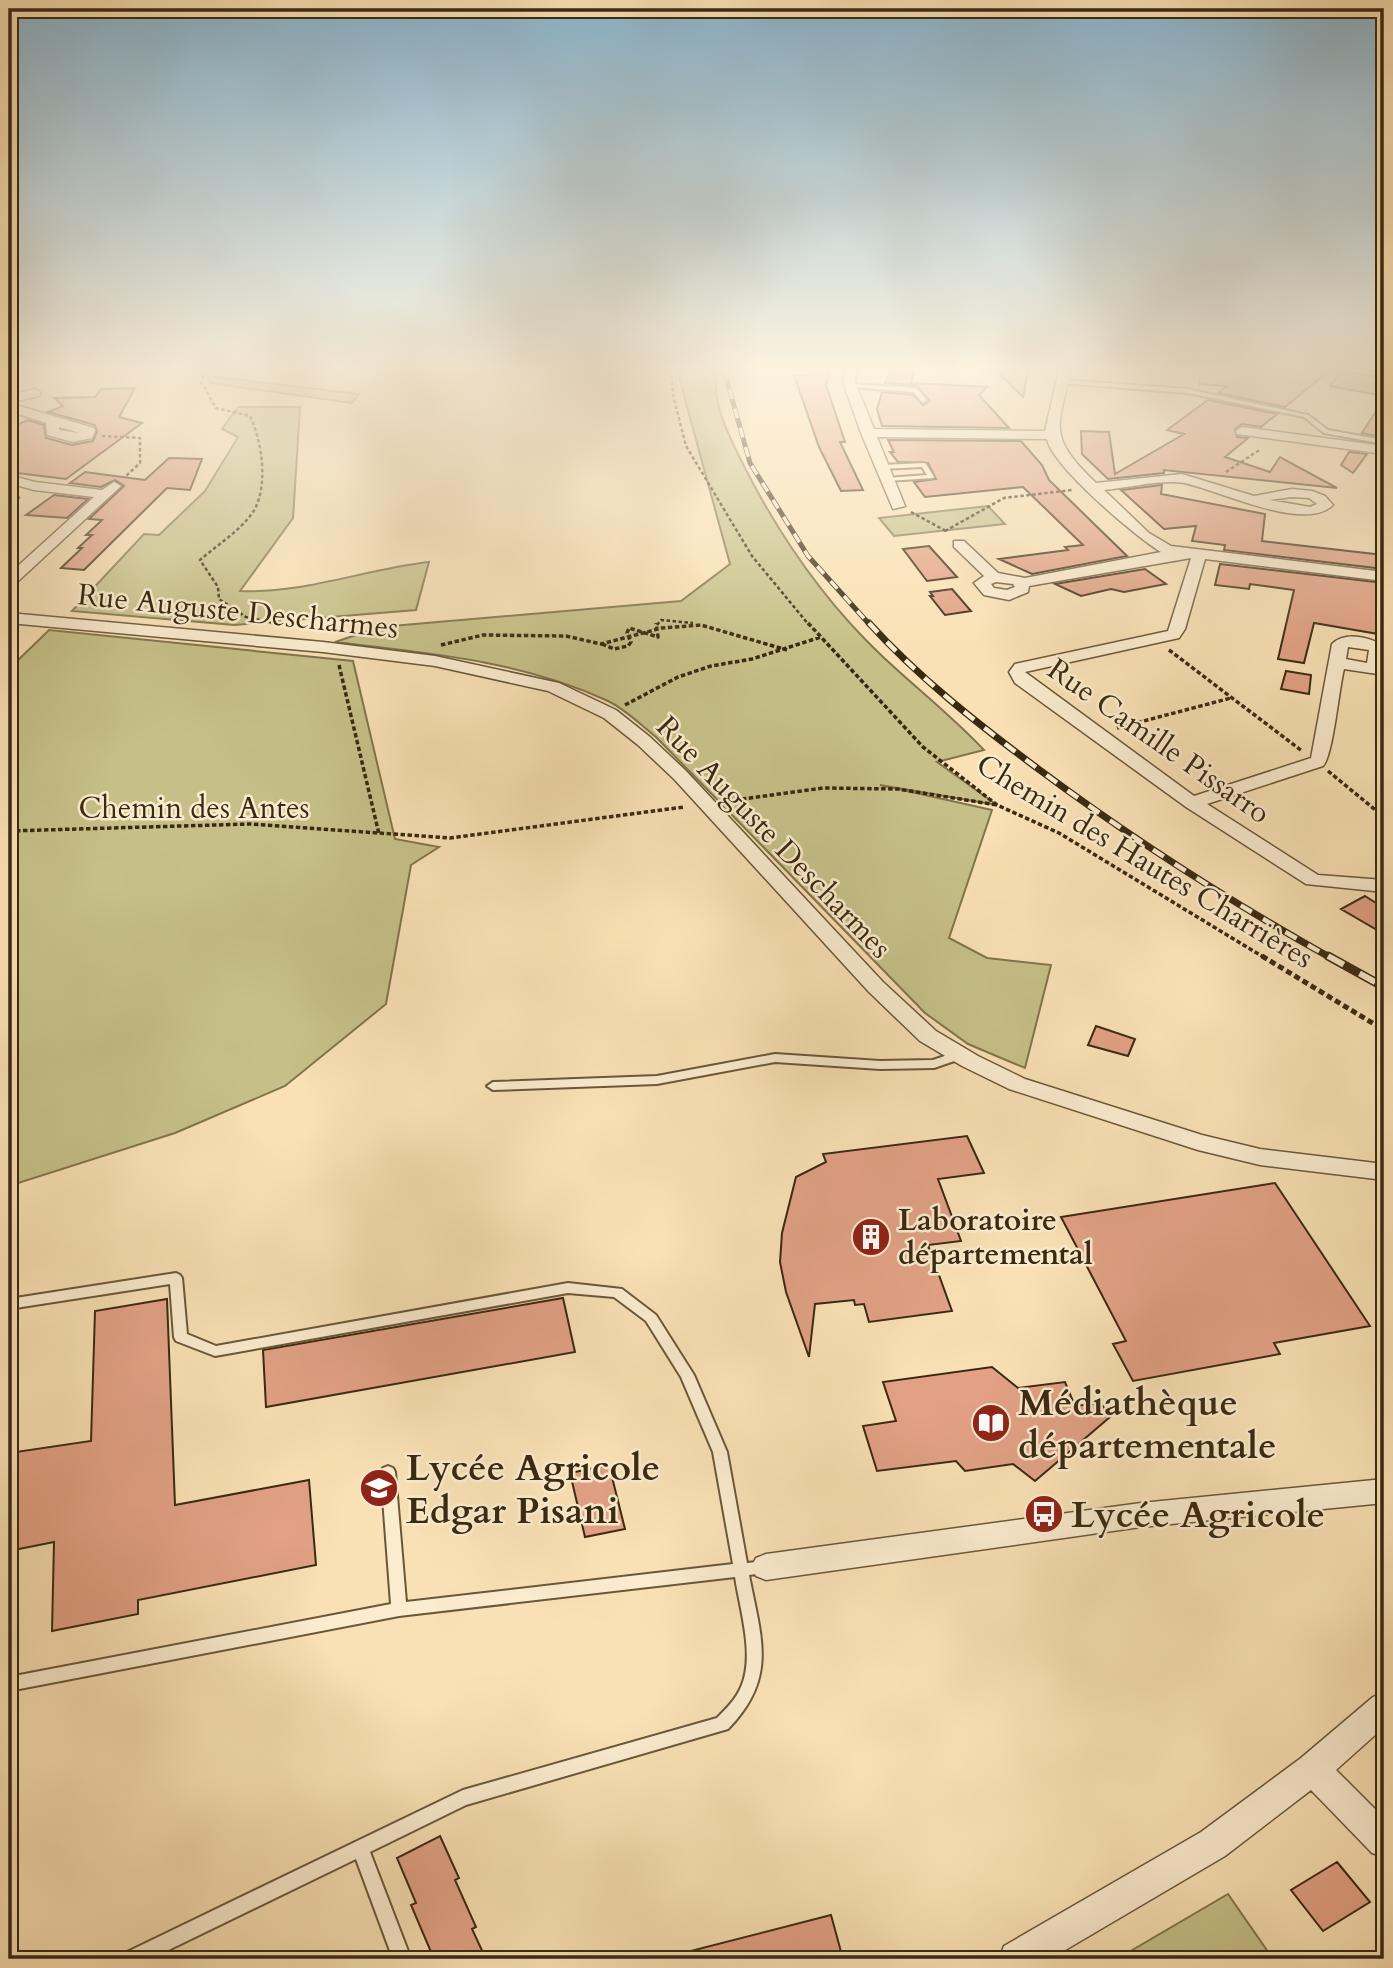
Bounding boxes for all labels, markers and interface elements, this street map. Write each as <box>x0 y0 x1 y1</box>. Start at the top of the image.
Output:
street label: Rue Auguste Descharmes <box>76 574 400 649</box>
street label: Rue Camille Pissarro <box>1039 649 1278 834</box>
street label: Rue Auguste Descharmes <box>647 707 900 968</box>
street label: Chemin des Hautes Charrières <box>969 744 1321 978</box>
street label: Chemin des Antes <box>78 788 310 829</box>
place label: Laboratoire départemental <box>898 1200 1093 1275</box>
building icon: Laboratoire départemental <box>850 1216 892 1258</box>
place label: Médiathèque départementale <box>1018 1378 1276 1471</box>
library icon: Médiathèque départementale <box>970 1402 1012 1444</box>
place label: Lycée Agricole Edgar Pisani <box>406 1443 660 1536</box>
school or university icon: Lycée Agricole Edgar Pisani <box>358 1467 400 1509</box>
place label: Lycée Agricole <box>1071 1490 1325 1540</box>
bus stop icon: Lycée Agricole <box>1023 1493 1065 1535</box>

